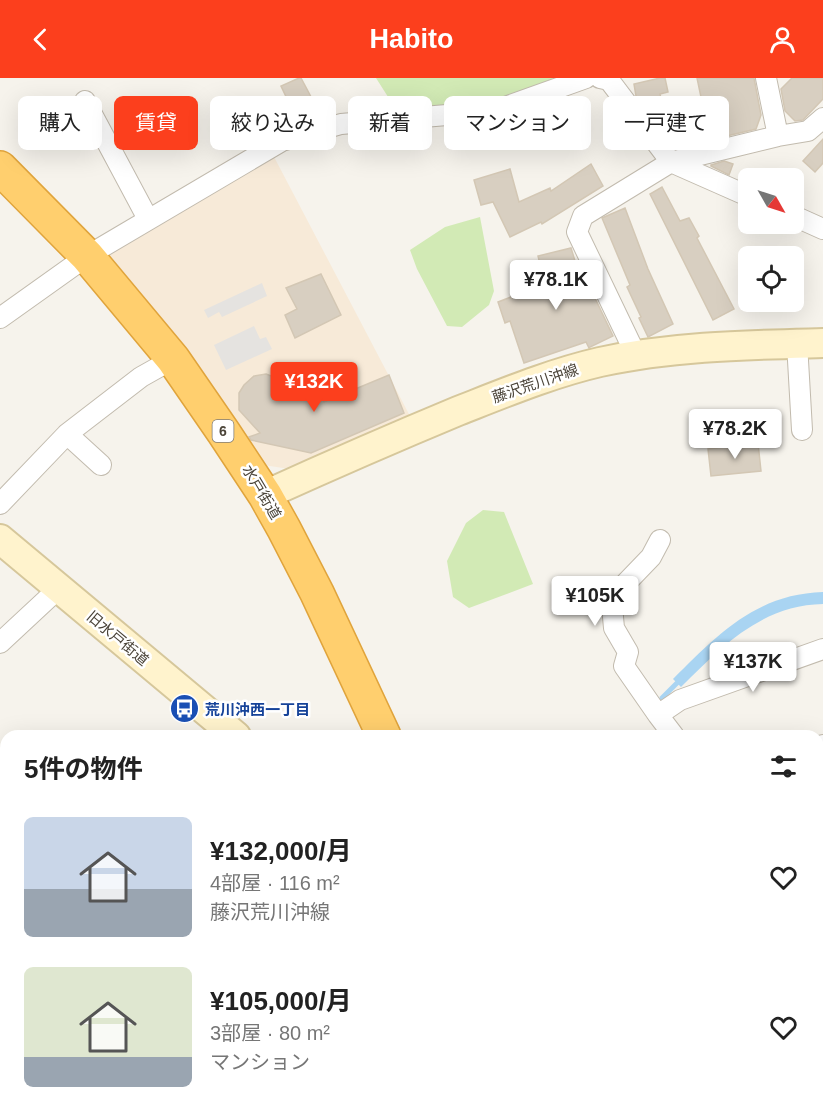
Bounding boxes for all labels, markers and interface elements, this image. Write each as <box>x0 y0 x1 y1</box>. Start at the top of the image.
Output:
icon: back <box>24 23 57 56</box>
icon: person <box>766 23 799 56</box>
text: Habito <box>370 24 454 54</box>
chip: 購入 <box>18 96 102 150</box>
chip: 賃貸 <box>114 96 198 150</box>
chip: 絞り込み <box>210 96 336 150</box>
chip: 新着 <box>348 96 432 150</box>
chip: マンション <box>444 96 591 150</box>
chip: 一戸建て <box>603 96 729 150</box>
north arrow <box>738 168 804 234</box>
map controls <box>738 168 804 312</box>
button: locate <box>738 246 804 312</box>
pin: ¥78.1K <box>507 260 605 311</box>
text: ¥78.1K <box>524 268 588 290</box>
street label: 藤沢荒川沖線 <box>490 360 580 406</box>
pin: ¥132K <box>272 362 356 413</box>
text: ¥132K <box>285 370 343 392</box>
pin: ¥78.2K <box>686 409 784 460</box>
text: ¥78.2K <box>703 417 767 439</box>
road number: 6 <box>212 420 234 442</box>
street label: 水戸街道 <box>239 462 285 522</box>
pin: ¥105K <box>553 576 637 627</box>
text: ¥105K <box>566 584 624 606</box>
street label: 旧水戸街道 <box>84 607 152 669</box>
pin: ¥137K <box>711 642 795 693</box>
text: ¥137K <box>724 650 782 672</box>
bus stop icon: 荒川沖西一丁目 <box>168 693 200 725</box>
place label: 荒川沖西一丁目 <box>205 701 310 718</box>
icon: filters <box>767 750 800 783</box>
text: 5件の物件 <box>24 754 142 784</box>
text: ¥132,000/月 <box>210 836 352 866</box>
icon: home <box>72 841 144 913</box>
icon: heart <box>767 861 800 894</box>
text: 4部屋 · 116 m² <box>210 872 340 894</box>
text: 藤沢荒川沖線 <box>210 901 330 923</box>
text: ¥105,000/月 <box>210 986 352 1016</box>
icon: home <box>72 991 144 1063</box>
icon: heart <box>767 1011 800 1044</box>
text: 3部屋 · 80 m² <box>210 1022 330 1044</box>
text: マンション <box>210 1051 310 1073</box>

